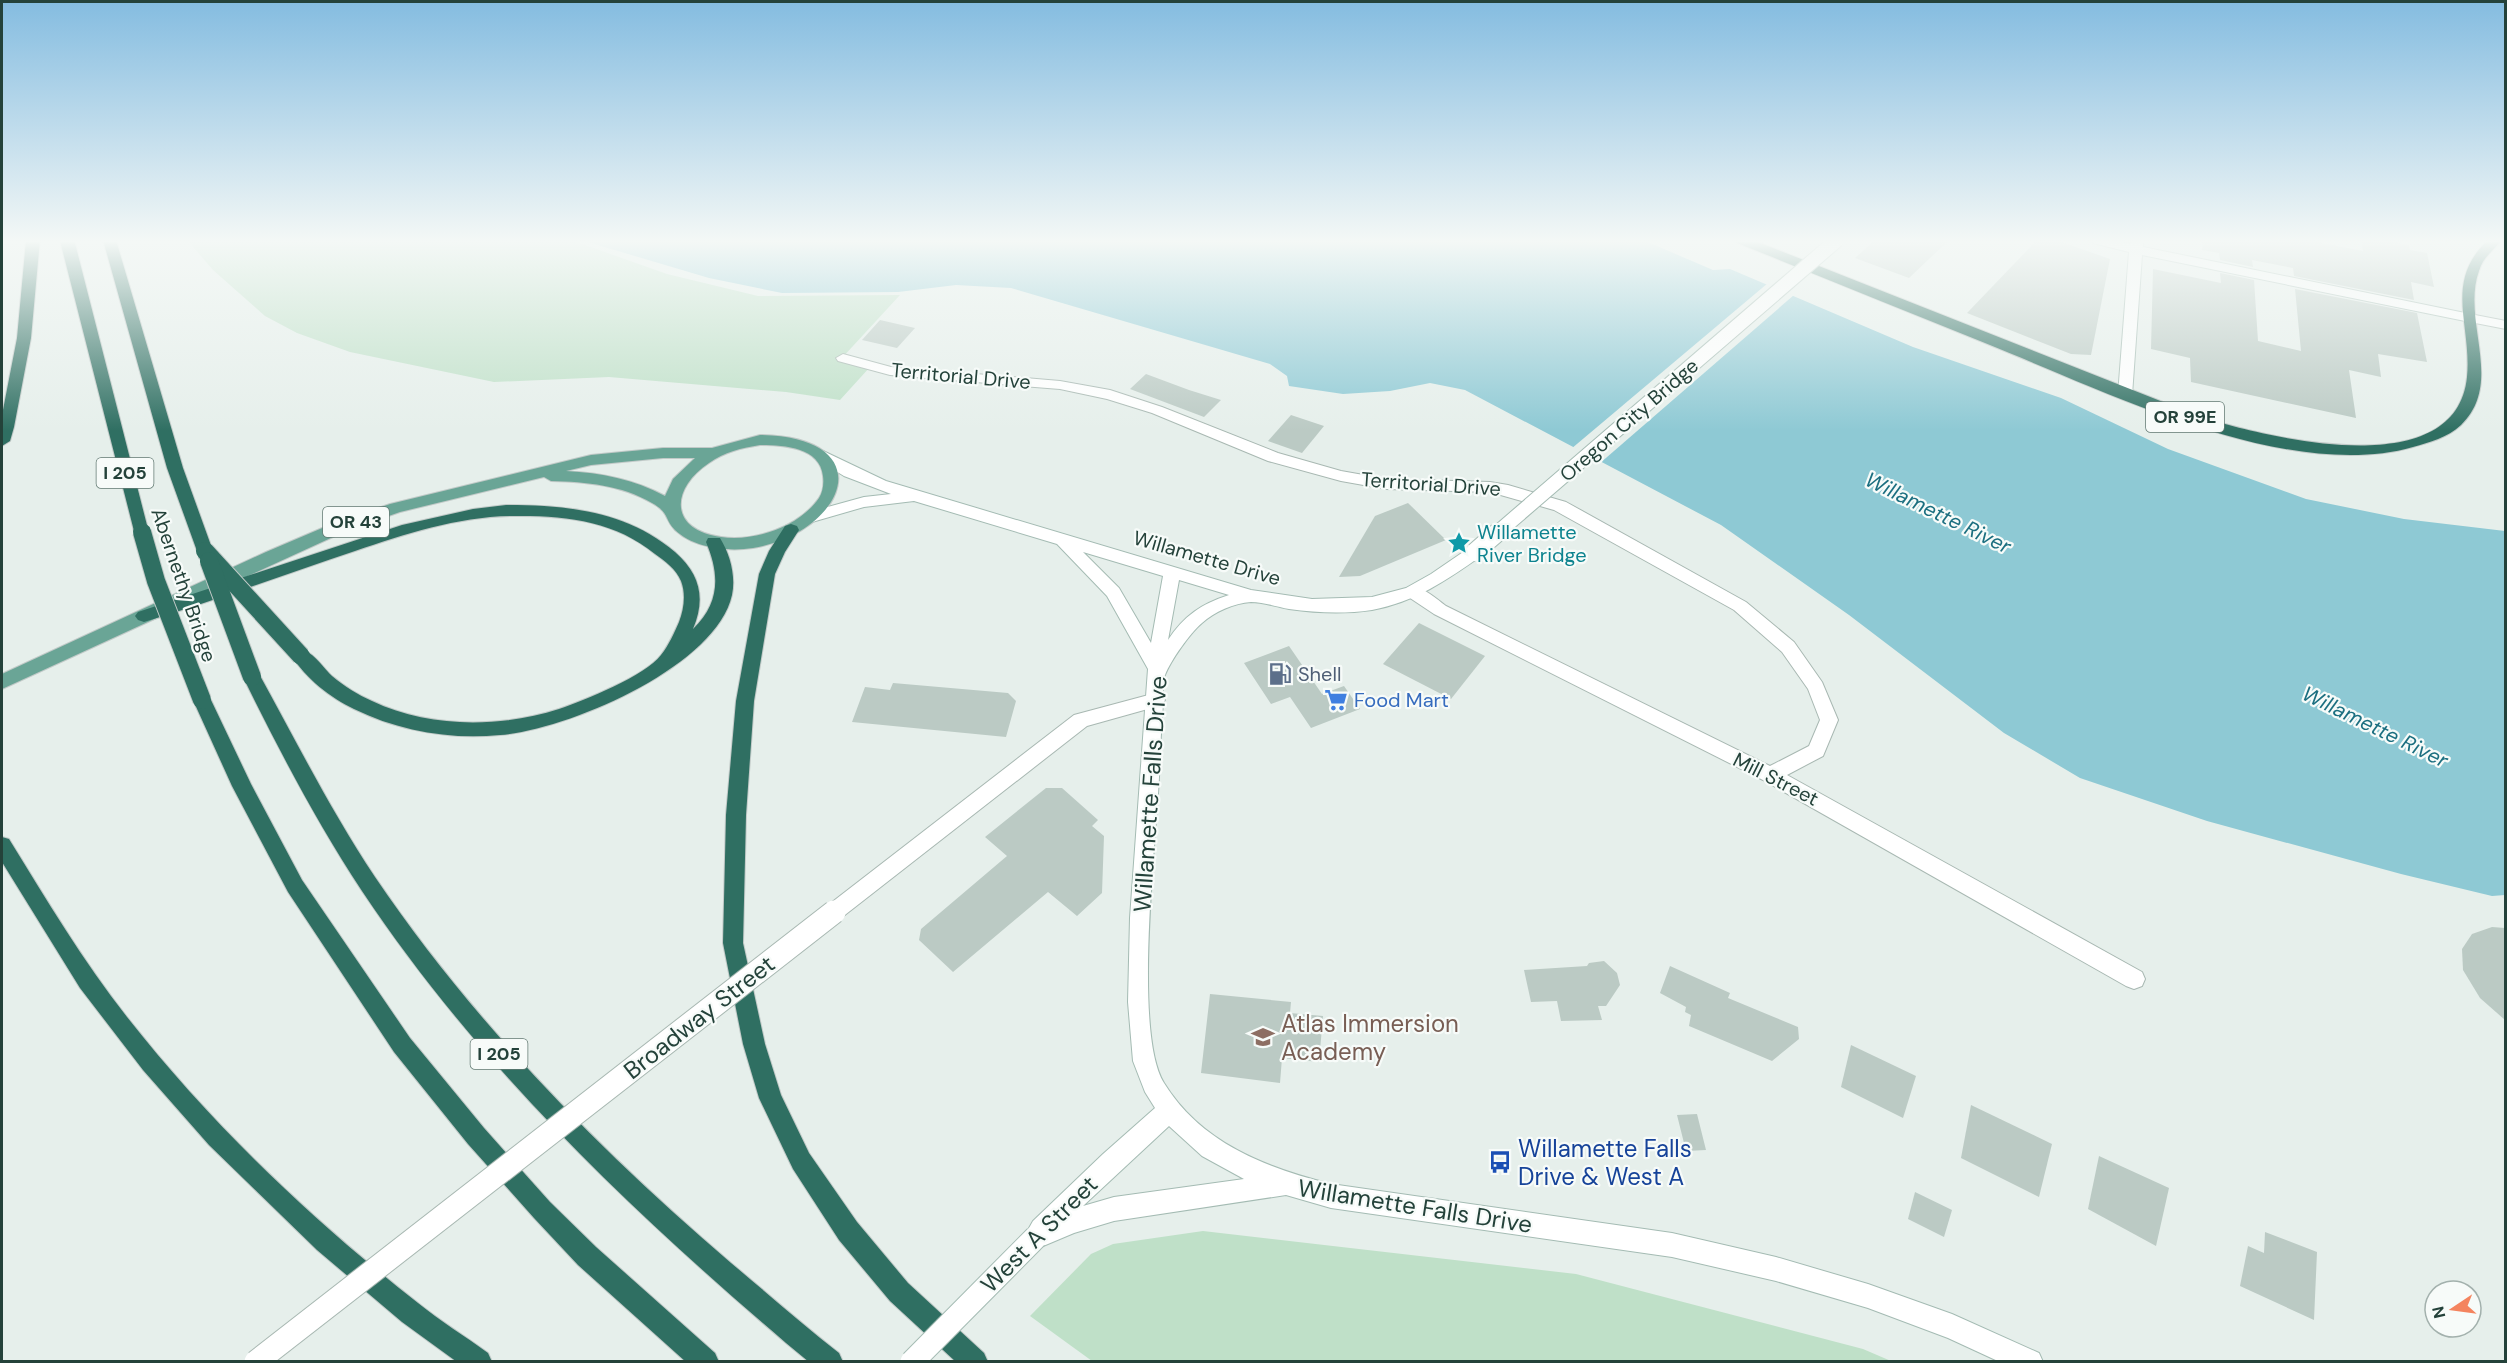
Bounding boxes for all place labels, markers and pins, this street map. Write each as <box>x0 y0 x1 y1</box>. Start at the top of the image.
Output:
place label: Willamette River Bridge <box>1477 519 1587 568</box>
place icon: Willamette River Bridge <box>1446 530 1472 556</box>
fuel station icon: Shell <box>1267 661 1293 687</box>
place label: Shell <box>1298 661 1341 687</box>
supermarket icon: Food Mart <box>1323 687 1349 713</box>
place label: Food Mart <box>1354 687 1449 713</box>
place label: Atlas Immersion Academy <box>1281 1008 1459 1067</box>
school or university icon: Atlas Immersion Academy <box>1250 1024 1276 1050</box>
place label: Willamette Falls Drive & West A <box>1518 1133 1692 1192</box>
bus stop icon: Willamette Falls Drive & West A <box>1487 1149 1513 1175</box>

